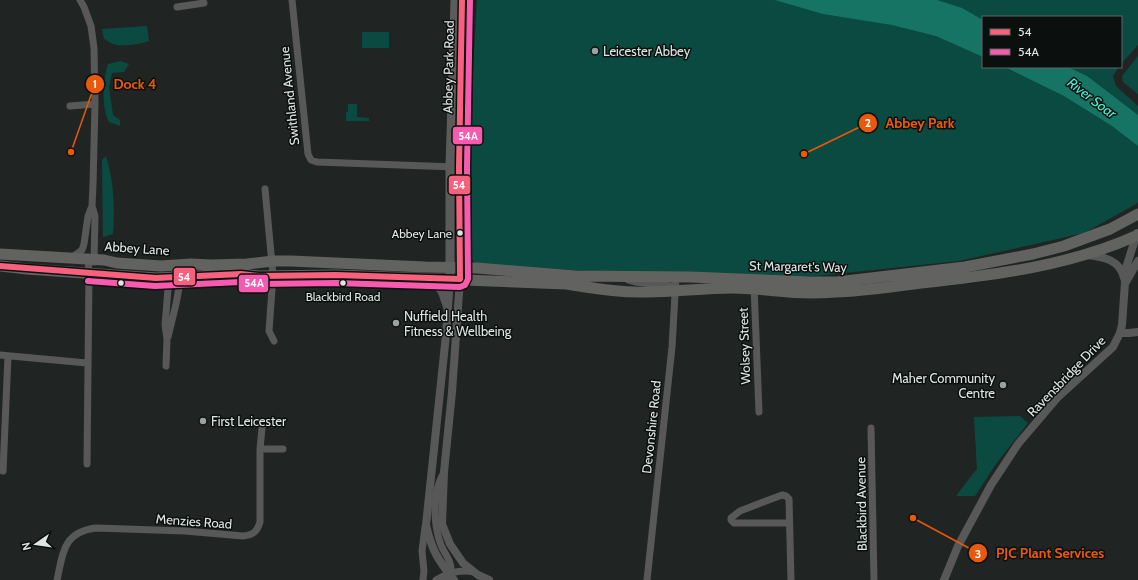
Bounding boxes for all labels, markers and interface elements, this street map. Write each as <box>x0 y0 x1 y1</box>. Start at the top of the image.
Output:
legend <box>982 16 1122 68</box>
street label: Abbey Park Road <box>439 20 457 114</box>
text: 54 <box>1018 24 1031 39</box>
place label: Leicester Abbey <box>603 43 691 59</box>
text: 54A <box>1018 44 1039 59</box>
street label: Swithland Avenue <box>276 46 302 146</box>
marker: Leicester Abbey <box>590 46 600 56</box>
callout: Dock 4 <box>85 71 164 97</box>
water label: River Soar <box>1064 74 1121 123</box>
text: Dock 4 <box>114 75 156 93</box>
text: 1 <box>93 76 97 91</box>
callout: Abbey Park <box>858 110 963 136</box>
text: Abbey Park <box>885 114 955 132</box>
text: 2 <box>865 115 871 130</box>
line badge: 54A <box>452 126 483 145</box>
text: 54A <box>458 129 478 143</box>
line badge: 54 <box>448 175 471 195</box>
text: 54 <box>453 178 466 192</box>
place label: Abbey Lane <box>392 226 452 241</box>
marker: Abbey Lane <box>455 228 465 238</box>
street label: Abbey Lane <box>104 238 170 258</box>
street label: St Margaret's Way <box>749 257 847 275</box>
line badge: 54 <box>173 267 196 286</box>
text: 54 <box>178 270 191 284</box>
line badge: 54A <box>238 274 269 293</box>
text: 54A <box>244 276 264 290</box>
unlabelled marker <box>116 278 126 288</box>
marker: Blackbird Road <box>338 278 348 288</box>
place label: Blackbird Road <box>306 289 380 304</box>
street label: Wolsey Street <box>735 307 753 385</box>
place label: Nuffield Health Fitness & Wellbeing <box>404 308 512 339</box>
marker: Nuffield Health Fitness & Wellbeing <box>391 318 401 328</box>
street label: Ravensbridge Drive <box>1023 332 1109 420</box>
place label: Maher Community Centre <box>892 370 995 401</box>
street label: Devonshire Road <box>638 380 664 474</box>
marker: Maher Community Centre <box>998 380 1008 390</box>
place label: First Leicester <box>211 413 287 429</box>
marker: First Leicester <box>198 416 208 426</box>
street label: Blackbird Avenue <box>852 457 870 551</box>
street label: Menzies Road <box>155 510 233 532</box>
north arrow <box>16 524 56 564</box>
callout: PJC Plant Services <box>968 540 1112 566</box>
text: N <box>19 541 34 552</box>
text: PJC Plant Services <box>996 544 1104 562</box>
text: 3 <box>975 546 981 561</box>

